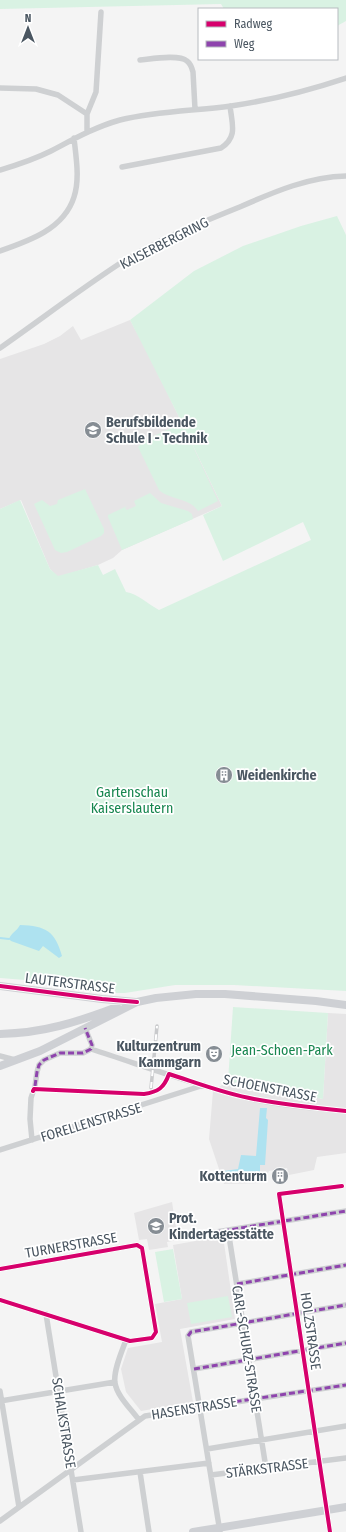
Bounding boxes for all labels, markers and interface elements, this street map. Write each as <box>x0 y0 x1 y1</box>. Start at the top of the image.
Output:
north arrow <box>8 8 48 48</box>
legend <box>198 8 338 60</box>
text: N <box>25 12 31 25</box>
text: Radweg <box>234 17 273 31</box>
text: Weg <box>234 37 255 51</box>
street label: KAISERBERGRING <box>117 214 211 273</box>
place label: Berufsbildende Schule I - Technik <box>106 414 208 447</box>
school or university icon: Berufsbildende Schule I - Technik <box>83 420 103 440</box>
building icon: Weidenkirche <box>214 765 234 785</box>
place label: Weidenkirche <box>237 767 316 784</box>
park label: Gartenschau Kaiserslautern <box>91 784 173 817</box>
street label: LAUTERSTRASSE <box>24 970 116 998</box>
place label: Kulturzentrum Kammgarn <box>117 1038 201 1071</box>
park label: Jean-Schoen-Park <box>231 1042 333 1059</box>
theatre icon: Kulturzentrum Kammgarn <box>204 1044 224 1064</box>
street label: SCHOENSTRASSE <box>222 1071 318 1106</box>
street label: FORELLENSTRASSE <box>39 1099 144 1146</box>
building icon: Kottenturm <box>270 1166 290 1186</box>
place label: Kottenturm <box>200 1168 267 1185</box>
place label: Prot. Kindertagesstätte <box>169 1210 274 1243</box>
school or university icon: Prot. Kindertagesstätte <box>146 1216 166 1236</box>
street label: TURNERSTRASSE <box>24 1229 119 1262</box>
street label: CARL-SCHURZ-STRASSE <box>228 1284 265 1414</box>
street label: HOLZSTRASSE <box>297 1291 324 1371</box>
street label: SCHALKSTRASSE <box>48 1376 79 1470</box>
street label: HASENSTRASSE <box>150 1393 238 1424</box>
street label: STÄRKSTRASSE <box>225 1455 310 1482</box>

